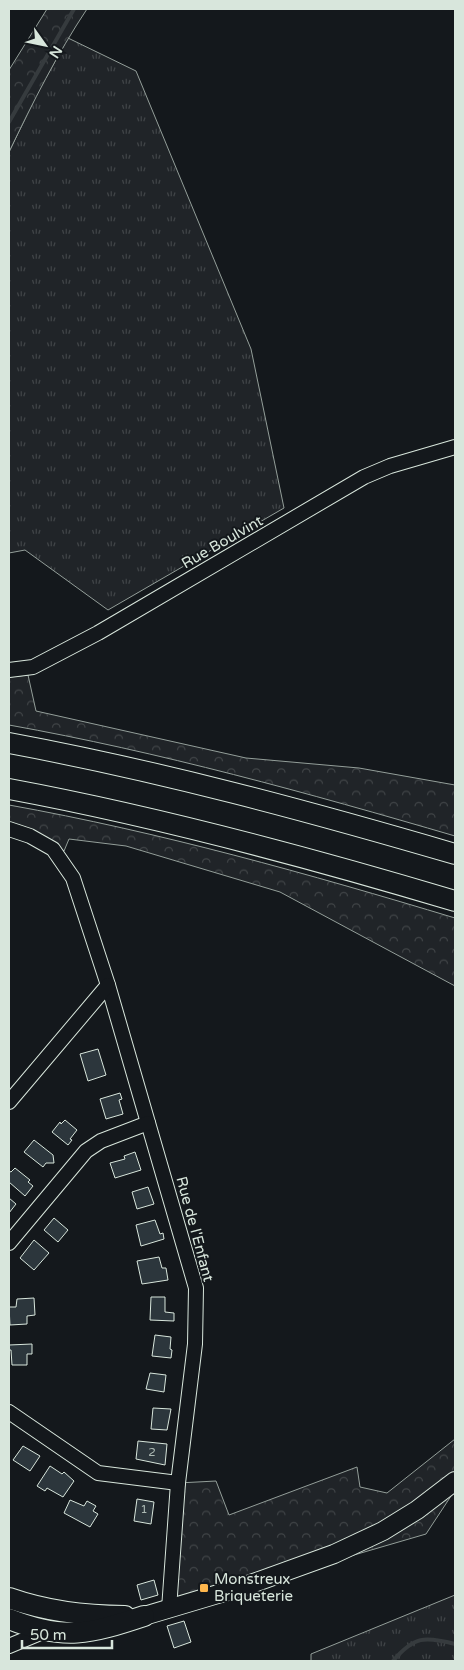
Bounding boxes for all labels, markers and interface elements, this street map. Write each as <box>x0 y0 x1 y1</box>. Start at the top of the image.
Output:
north arrow <box>20 20 70 70</box>
text: N <box>45 42 66 61</box>
street label: Rue Boulvint <box>178 511 266 573</box>
street label: Rue de l'Enfant <box>172 1174 218 1284</box>
house number: 2 <box>148 1445 156 1459</box>
house number: 1 <box>140 1502 148 1516</box>
place label: Monstreux Briqueterie <box>214 1570 293 1605</box>
marker: Monstreux Briqueterie <box>198 1582 210 1594</box>
scale bar <box>22 1618 112 1650</box>
text: 50 m <box>30 1626 67 1644</box>

